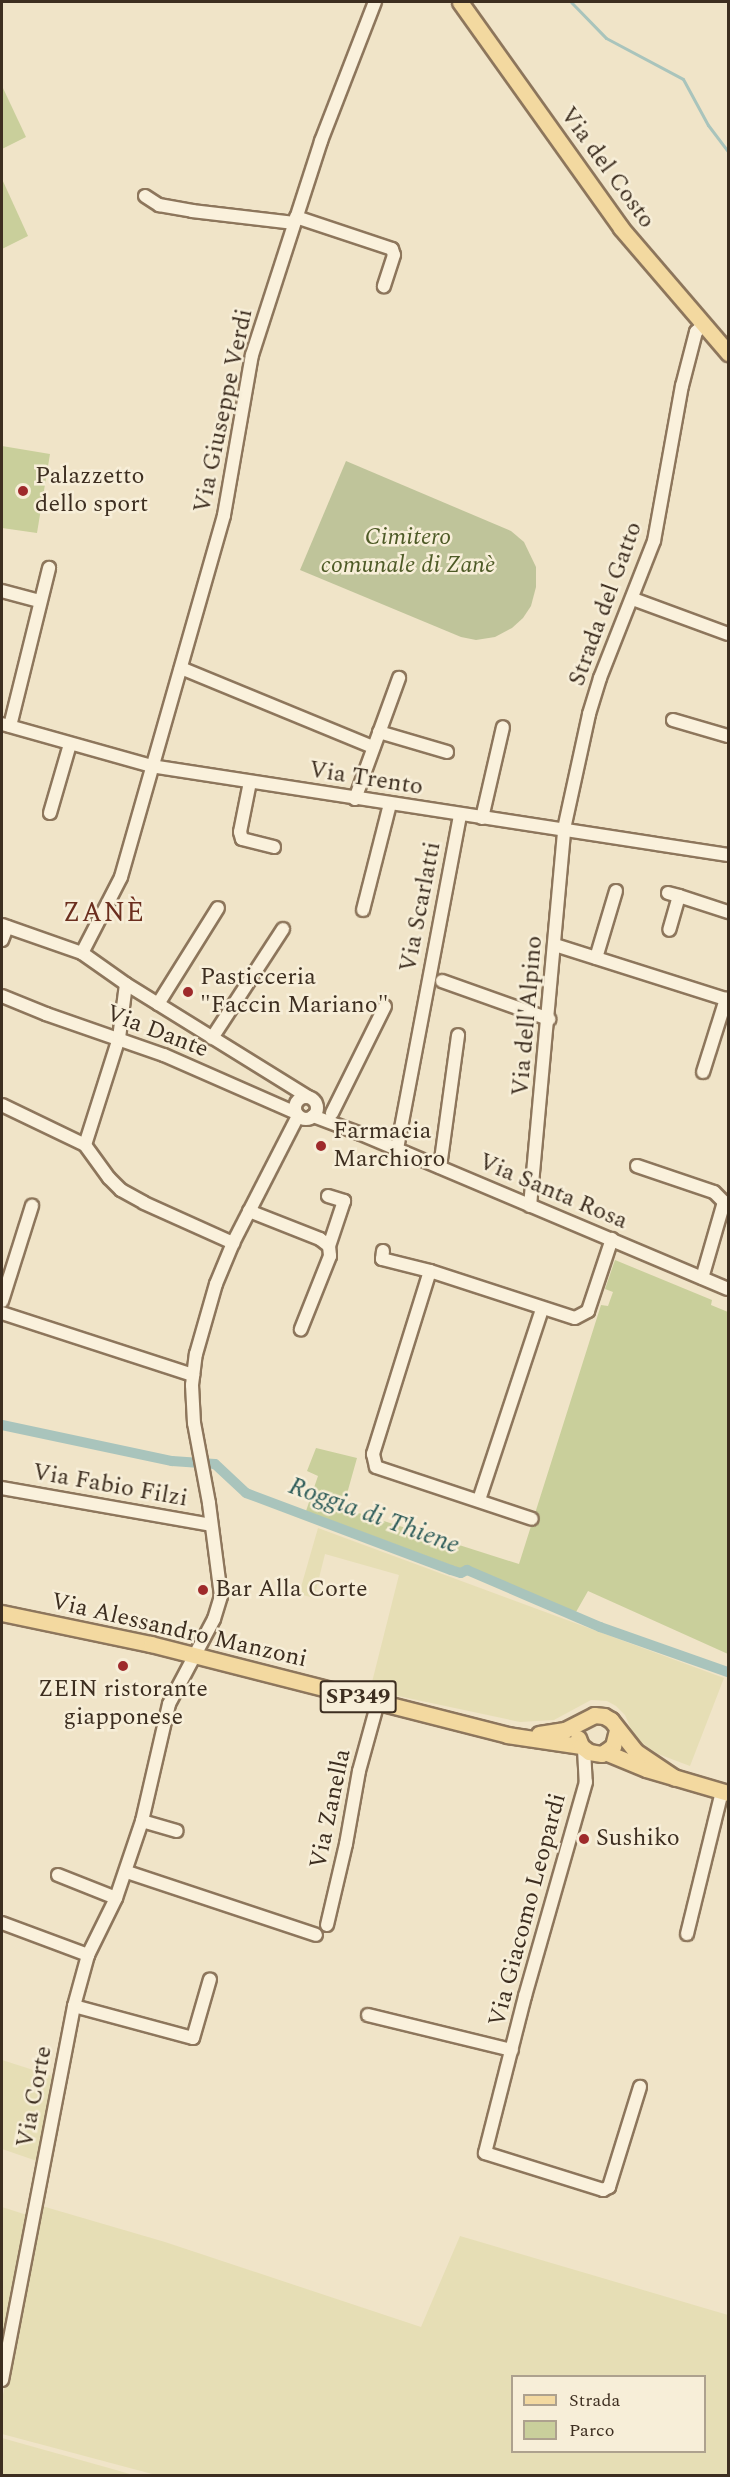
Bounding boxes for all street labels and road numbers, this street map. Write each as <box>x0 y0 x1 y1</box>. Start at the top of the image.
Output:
street label: Via del Costo <box>553 102 661 234</box>
street label: Via Giuseppe Verdi <box>188 306 260 516</box>
street label: Strada del Gatto <box>563 518 649 690</box>
street label: Via Trento <box>307 756 425 802</box>
street label: Via Scarlatti <box>394 839 448 975</box>
street label: Via dell'Alpino <box>507 935 549 1097</box>
street label: Via Dante <box>102 999 212 1065</box>
street label: Via Santa Rosa <box>474 1148 632 1236</box>
street label: Via Fabio Filzi <box>30 1458 190 1514</box>
street label: Via Alessandro Manzoni <box>48 1588 310 1674</box>
road number: SP349 <box>319 1678 397 1716</box>
street label: Via Zanella <box>304 1746 358 1872</box>
street label: Via Giacomo Leopardi <box>483 1790 573 2030</box>
street label: Via Corte <box>11 2044 59 2150</box>

